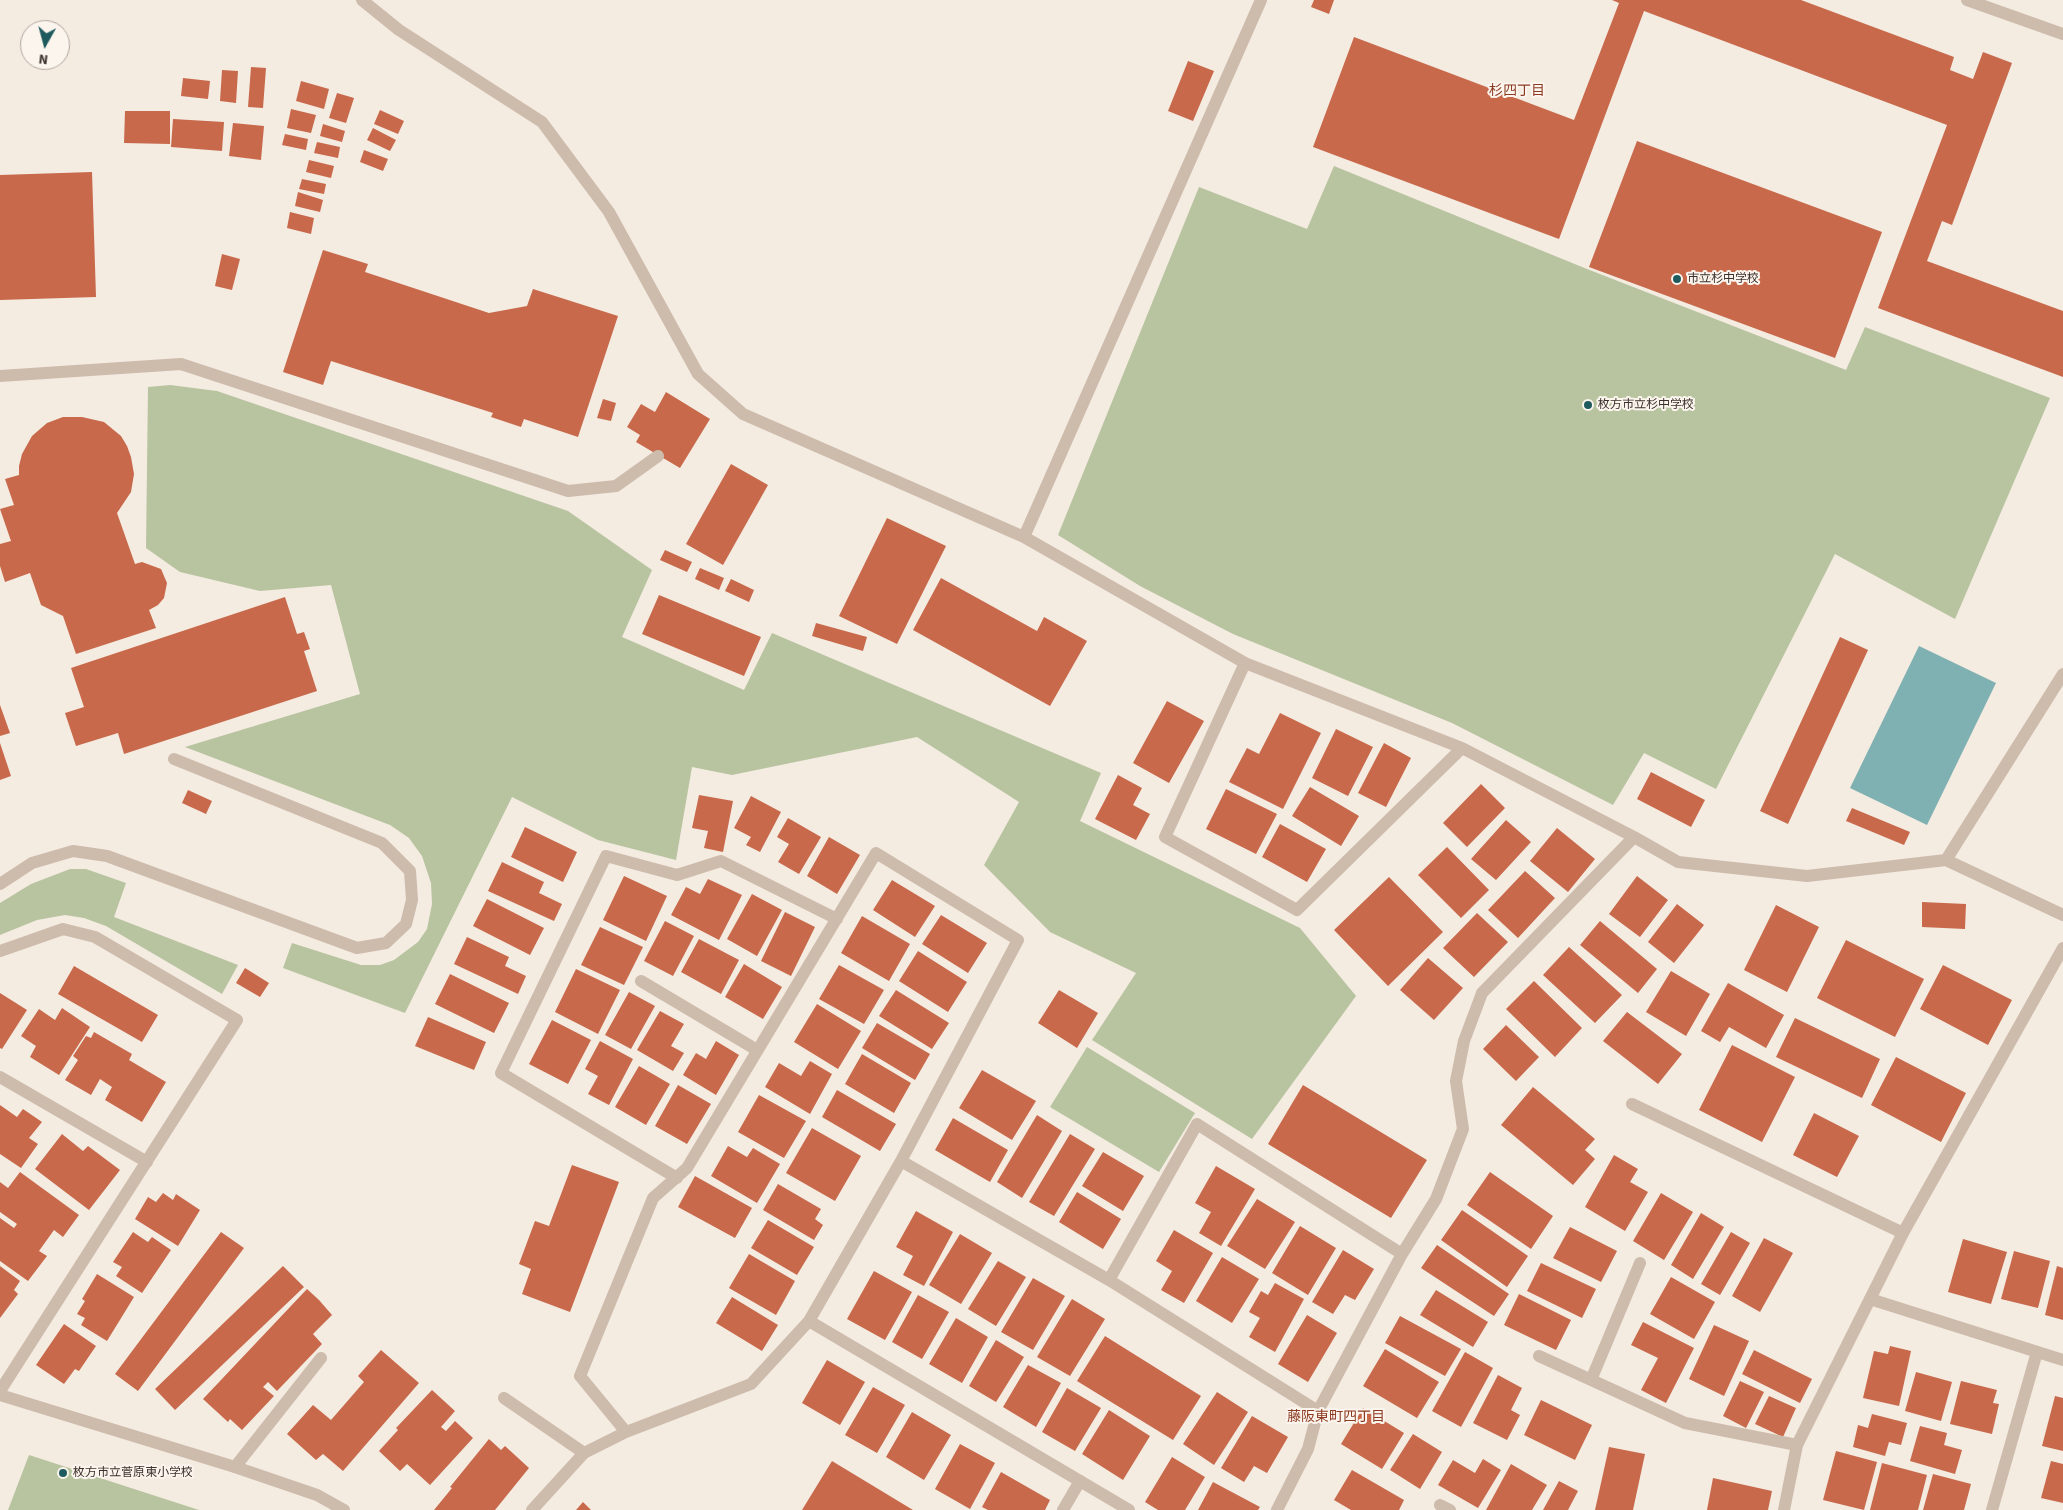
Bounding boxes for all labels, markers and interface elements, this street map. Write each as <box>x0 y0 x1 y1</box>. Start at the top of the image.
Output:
north arrow <box>20 20 70 70</box>
text: N <box>37 48 49 69</box>
district label: 杉四丁目 <box>1489 84 1545 100</box>
place label: 市立杉中学校 <box>1687 272 1759 286</box>
marker: 市立杉中学校 <box>1671 273 1683 285</box>
place label: 枚方市立杉中学校 <box>1598 398 1694 412</box>
marker: 枚方市立杉中学校 <box>1582 399 1594 411</box>
district label: 藤阪東町四丁目 <box>1287 1410 1385 1426</box>
place label: 枚方市立菅原東小学校 <box>73 1466 193 1480</box>
marker: 枚方市立菅原東小学校 <box>57 1467 69 1479</box>

